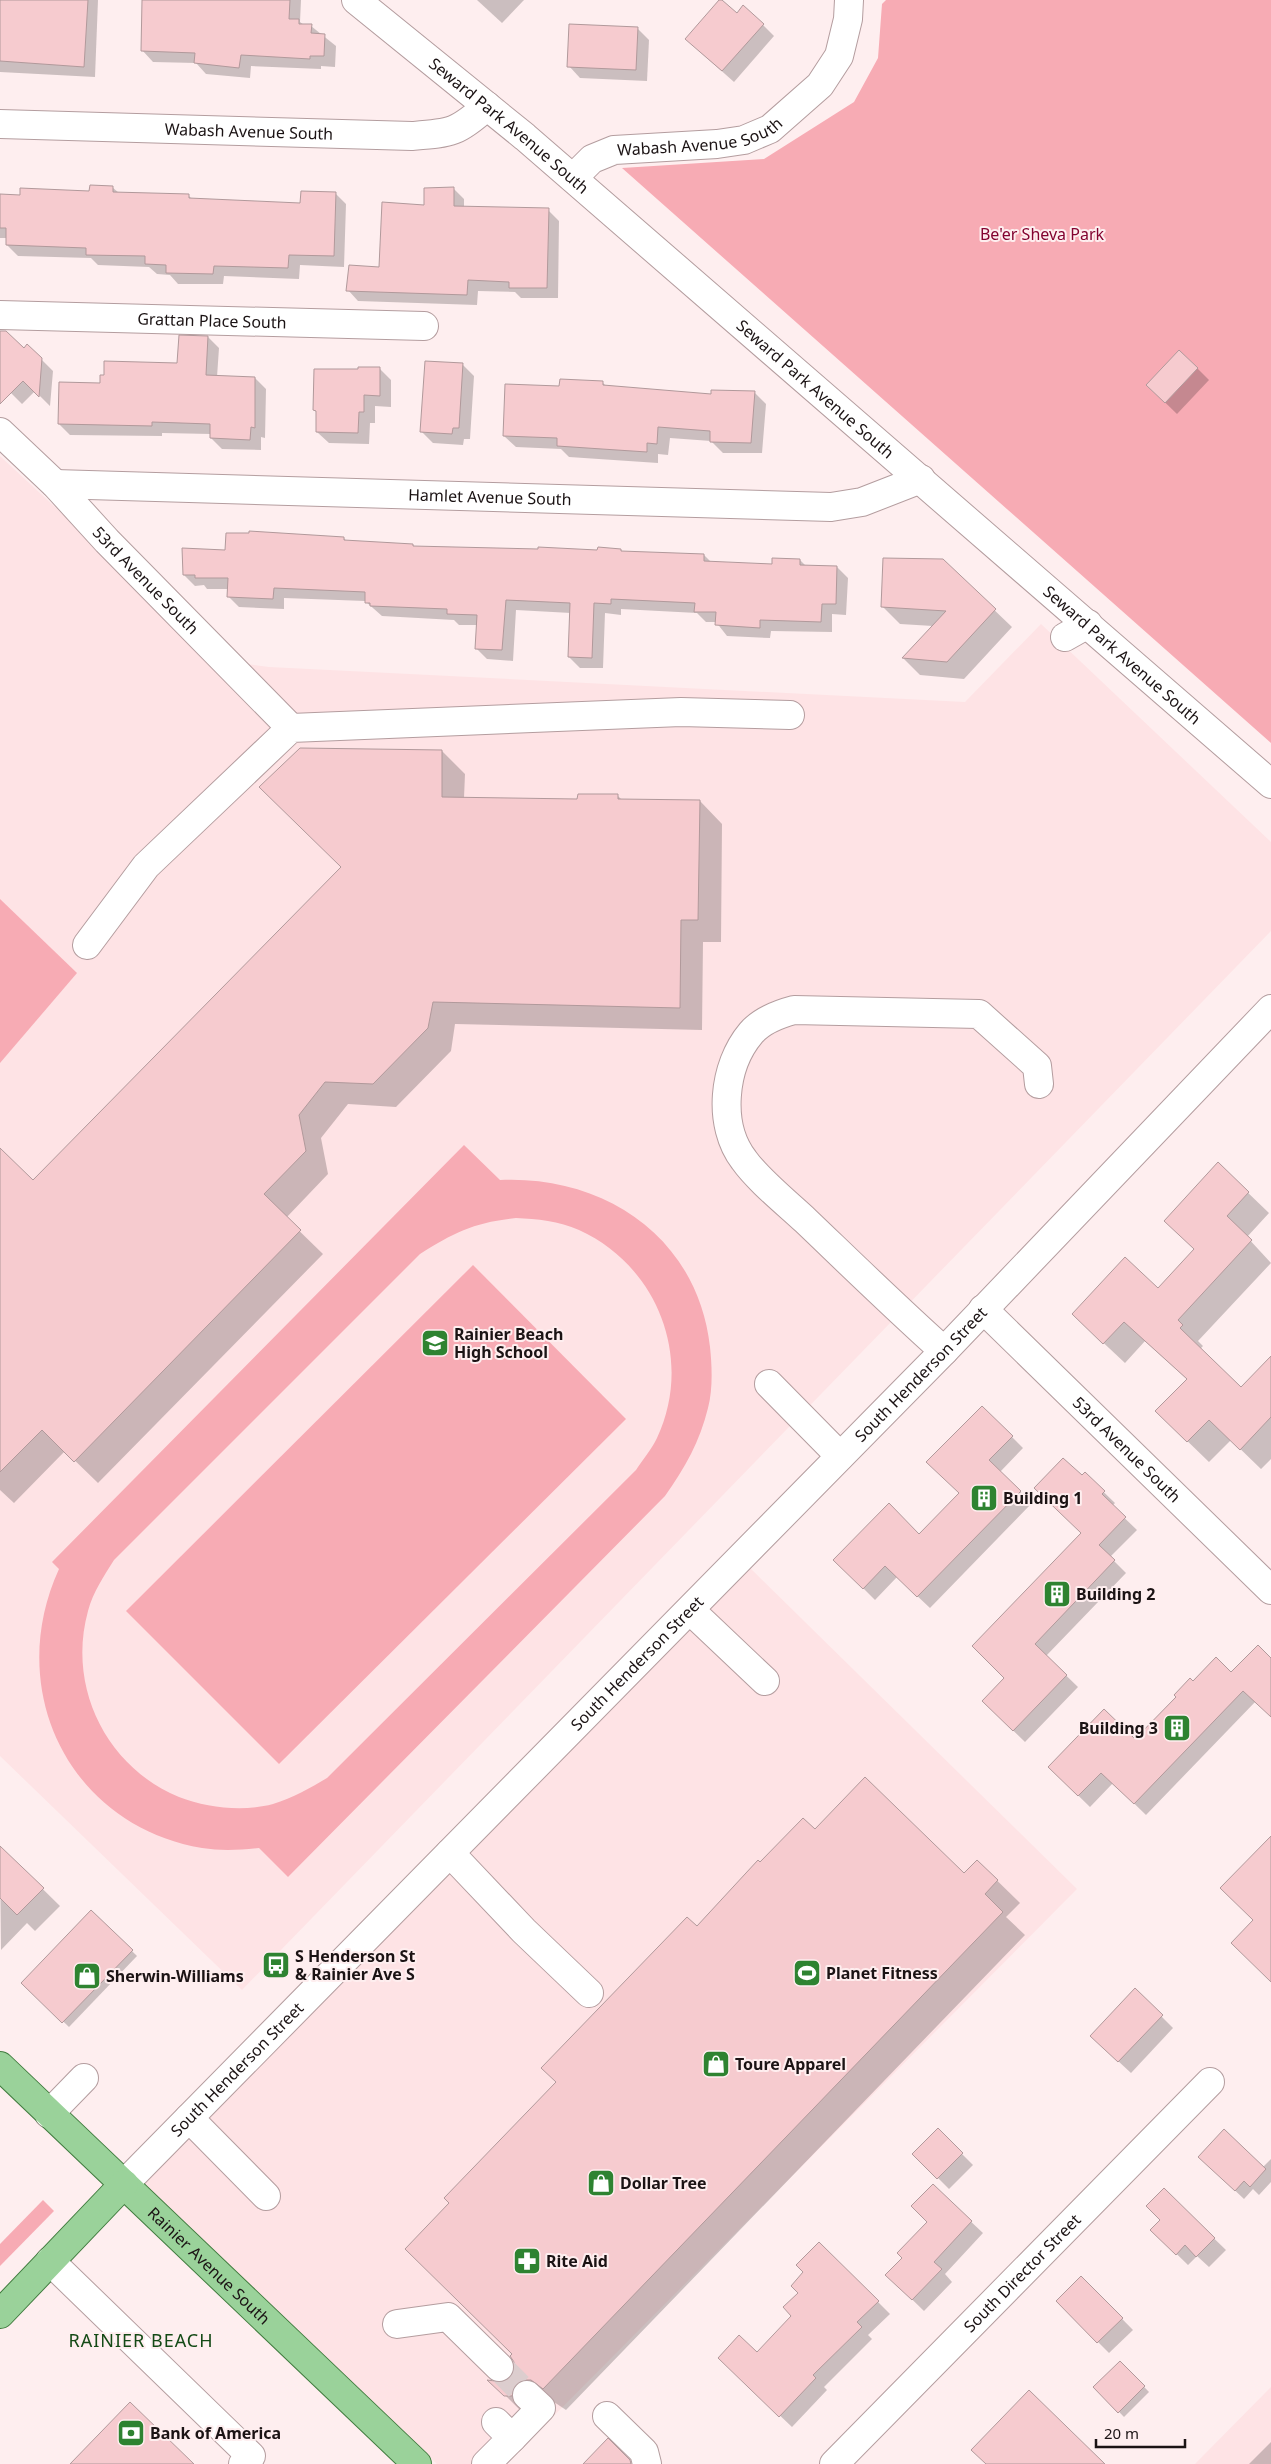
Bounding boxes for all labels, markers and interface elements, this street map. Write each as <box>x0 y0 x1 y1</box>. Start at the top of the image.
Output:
street label: Seward Park Avenue South <box>424 53 594 199</box>
street label: Wabash Avenue South <box>616 112 787 161</box>
street label: Wabash Avenue South <box>164 118 333 145</box>
park label: Be'er Sheva Park <box>980 223 1105 245</box>
street label: Grattan Place South <box>137 308 287 333</box>
street label: Seward Park Avenue South <box>732 314 899 463</box>
street label: Hamlet Avenue South <box>408 483 572 510</box>
street label: 53rd Avenue South <box>88 521 204 639</box>
street label: Seward Park Avenue South <box>1039 580 1206 729</box>
street label: South Henderson Street <box>850 1302 992 1447</box>
place label: Rainier Beach High School <box>454 1323 563 1363</box>
school or university icon: Rainier Beach High School <box>420 1328 450 1358</box>
street label: 53rd Avenue South <box>1068 1392 1186 1507</box>
building icon: Building 1 <box>969 1483 999 1513</box>
place label: Building 1 <box>1003 1487 1082 1509</box>
building icon: Building 2 <box>1042 1579 1072 1609</box>
place label: Building 2 <box>1076 1583 1155 1605</box>
street label: South Henderson Street <box>566 1591 708 1735</box>
building icon: Building 3 <box>1162 1713 1192 1743</box>
place label: Building 3 <box>1079 1717 1158 1739</box>
place label: S Henderson St & Rainier Ave S <box>295 1945 415 1985</box>
bus stop icon: S Henderson St & Rainier Ave S <box>261 1950 291 1980</box>
sports icon: Planet Fitness <box>792 1958 822 1988</box>
shop icon: Sherwin-Williams <box>72 1961 102 1991</box>
place label: Planet Fitness <box>826 1962 938 1984</box>
place label: Sherwin-Williams <box>106 1965 244 1987</box>
street label: South Henderson Street <box>166 1997 308 2141</box>
shop icon: Toure Apparel <box>701 2049 731 2079</box>
place label: Toure Apparel <box>735 2053 846 2075</box>
shop icon: Dollar Tree <box>586 2168 616 2198</box>
place label: Dollar Tree <box>620 2172 707 2194</box>
street label: Rainier Avenue South <box>143 2202 275 2329</box>
street label: South Director Street <box>959 2209 1085 2337</box>
pharmacy icon: Rite Aid <box>512 2246 542 2276</box>
place label: Rite Aid <box>546 2250 608 2272</box>
district label: RAINIER BEACH <box>68 2328 214 2352</box>
scale bar <box>1096 2416 1185 2448</box>
bank icon: Bank of America <box>116 2418 146 2448</box>
place label: Bank of America <box>150 2422 281 2444</box>
text: 20 m <box>1104 2423 1139 2443</box>

